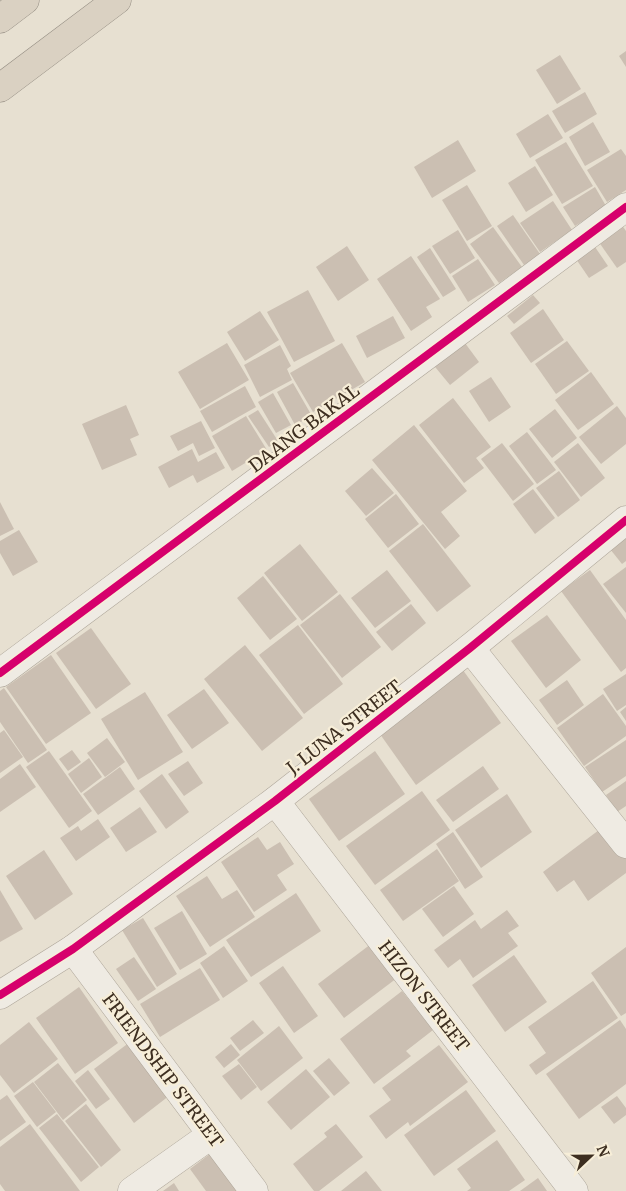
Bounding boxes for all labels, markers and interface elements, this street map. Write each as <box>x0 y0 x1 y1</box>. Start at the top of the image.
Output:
street label: DAANG BAKAL <box>244 379 364 477</box>
street label: J. LUNA STREET <box>281 674 407 780</box>
street label: HIZON STREET <box>374 936 475 1056</box>
street label: FRIENDSHIP STREET <box>97 988 229 1152</box>
north arrow <box>566 1131 616 1181</box>
text: N <box>593 1143 613 1160</box>

